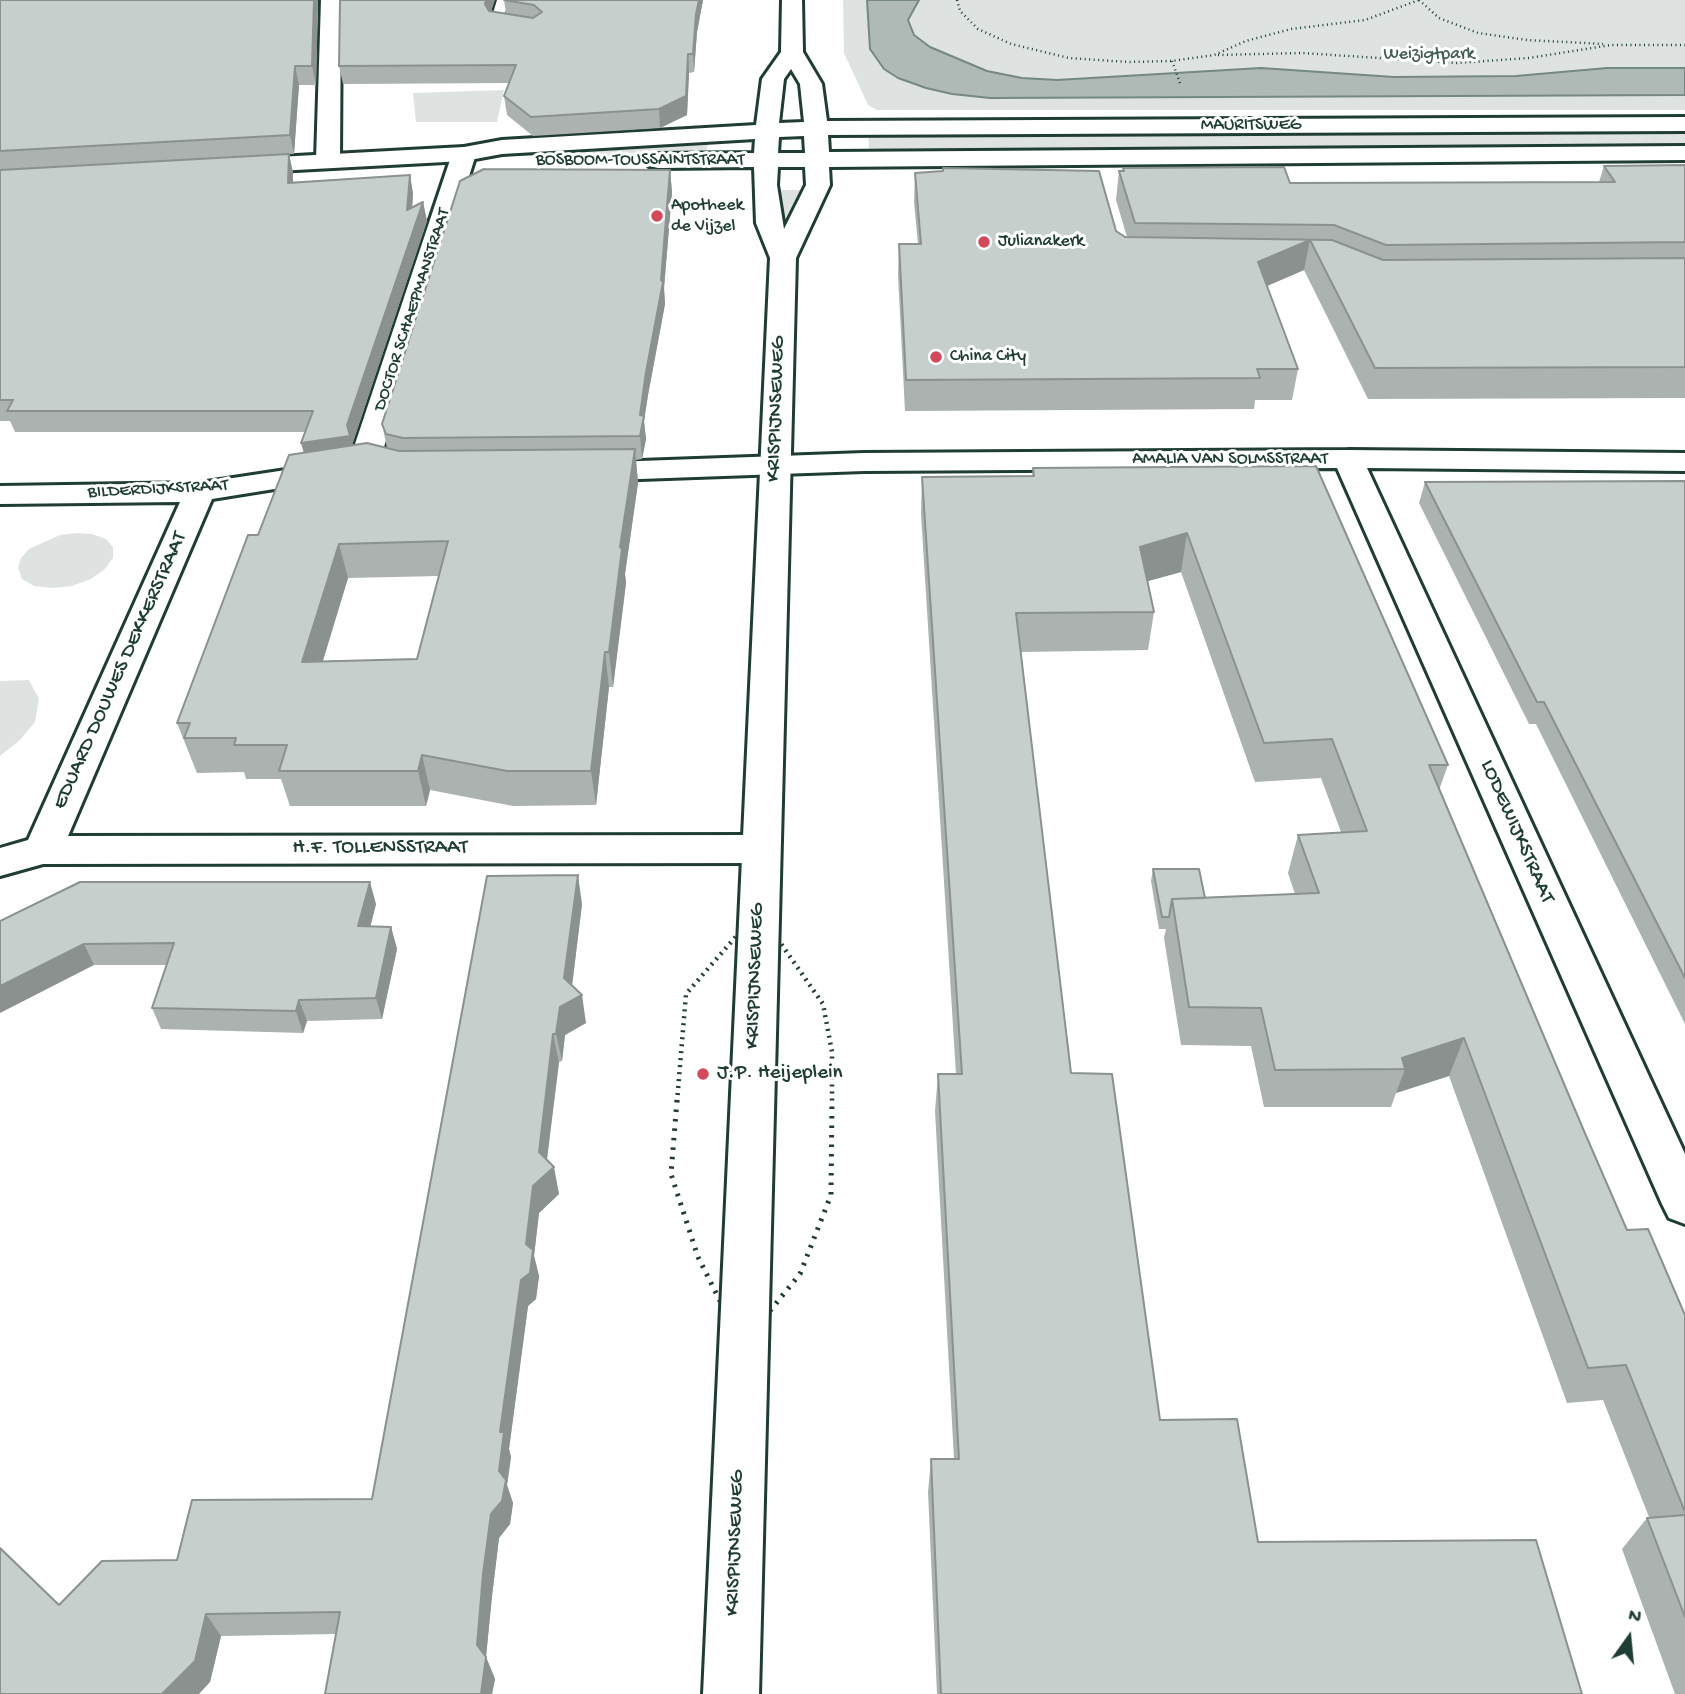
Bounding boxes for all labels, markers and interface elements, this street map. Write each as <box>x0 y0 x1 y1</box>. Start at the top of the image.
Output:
park label: Weizigtpark <box>1383 44 1475 66</box>
street label: MAURITSWEG <box>1201 115 1301 137</box>
street label: BOSBOOM-TOUSSAINTSTRAAT <box>536 150 744 172</box>
place label: Apotheek de Vijzel <box>671 195 743 238</box>
street label: DOCTOR SCHAEPMANSTRAAT <box>370 206 456 414</box>
marker: Apotheek de Vijzel <box>649 208 665 224</box>
place label: Julianakerk <box>998 231 1084 253</box>
marker: Julianakerk <box>976 234 992 250</box>
street label: KRISPIJNSEWEG <box>762 336 792 482</box>
place label: China City <box>950 346 1026 368</box>
marker: China City <box>928 349 944 365</box>
street label: AMALIA VAN SOLMSSTRAAT <box>1132 449 1328 471</box>
street label: BILDERDIJKSTRAAT <box>87 476 229 504</box>
street label: EDUARD DOUWES DEKKERSTRAAT <box>48 529 194 813</box>
street label: LODEWIJKSTRAAT <box>1473 756 1559 908</box>
street label: H.F. TOLLENSSTRAAT <box>292 836 468 862</box>
street label: KRISPIJNSEWEG <box>741 903 771 1049</box>
place label: J.P. Heijeplein <box>717 1061 843 1087</box>
marker: J.P. Heijeplein <box>695 1066 711 1082</box>
street label: KRISPIJNSEWEG <box>721 1470 751 1616</box>
north arrow <box>1594 1603 1664 1673</box>
text: N <box>1626 1605 1644 1630</box>

